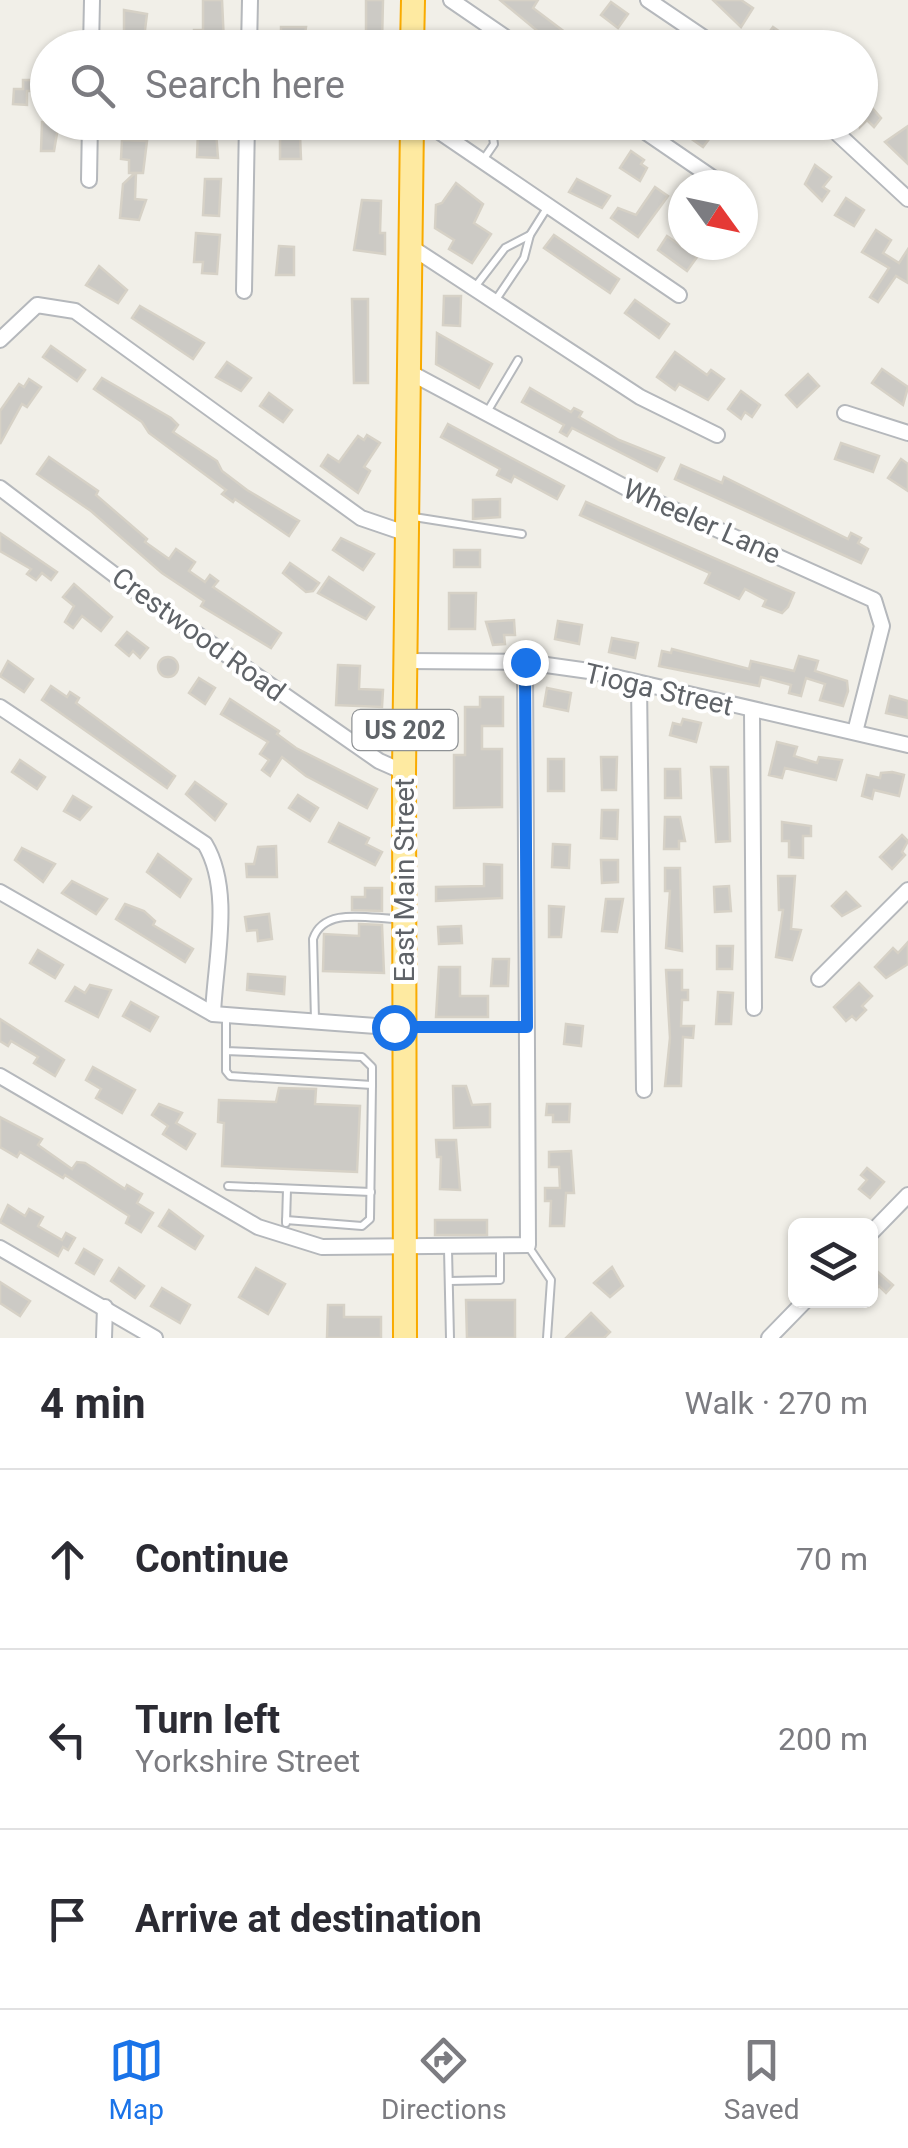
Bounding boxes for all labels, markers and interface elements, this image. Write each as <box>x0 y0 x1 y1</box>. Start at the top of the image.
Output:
search box <box>30 30 878 140</box>
icon: search <box>65 58 120 113</box>
text: Search here <box>145 63 345 107</box>
north arrow <box>668 170 758 260</box>
street label: Wheeler Lane <box>618 472 786 571</box>
street label: Crestwood Road <box>106 561 292 708</box>
route end <box>503 640 549 686</box>
street label: Tioga Street <box>581 656 736 723</box>
road number: US 202 <box>352 710 458 750</box>
street label: East Main Street <box>388 778 421 982</box>
route start <box>372 1005 418 1051</box>
map controls <box>788 1218 878 1308</box>
button: layers <box>788 1218 878 1308</box>
text: 4 min <box>40 1379 146 1428</box>
text: Walk · 270 m <box>685 1384 868 1422</box>
icon: ahead <box>40 1532 95 1587</box>
text: Continue <box>135 1537 289 1581</box>
text: 70 m <box>796 1540 868 1578</box>
text: Turn left <box>135 1698 280 1742</box>
icon: left <box>40 1712 95 1767</box>
text: 200 m <box>778 1720 868 1758</box>
text: Yorkshire Street <box>135 1742 360 1780</box>
icon: arrive <box>40 1892 95 1947</box>
text: Arrive at destination <box>135 1897 482 1941</box>
tab: Map <box>109 2033 164 2126</box>
tab: Directions <box>381 2033 507 2126</box>
tab: Saved <box>724 2033 799 2126</box>

